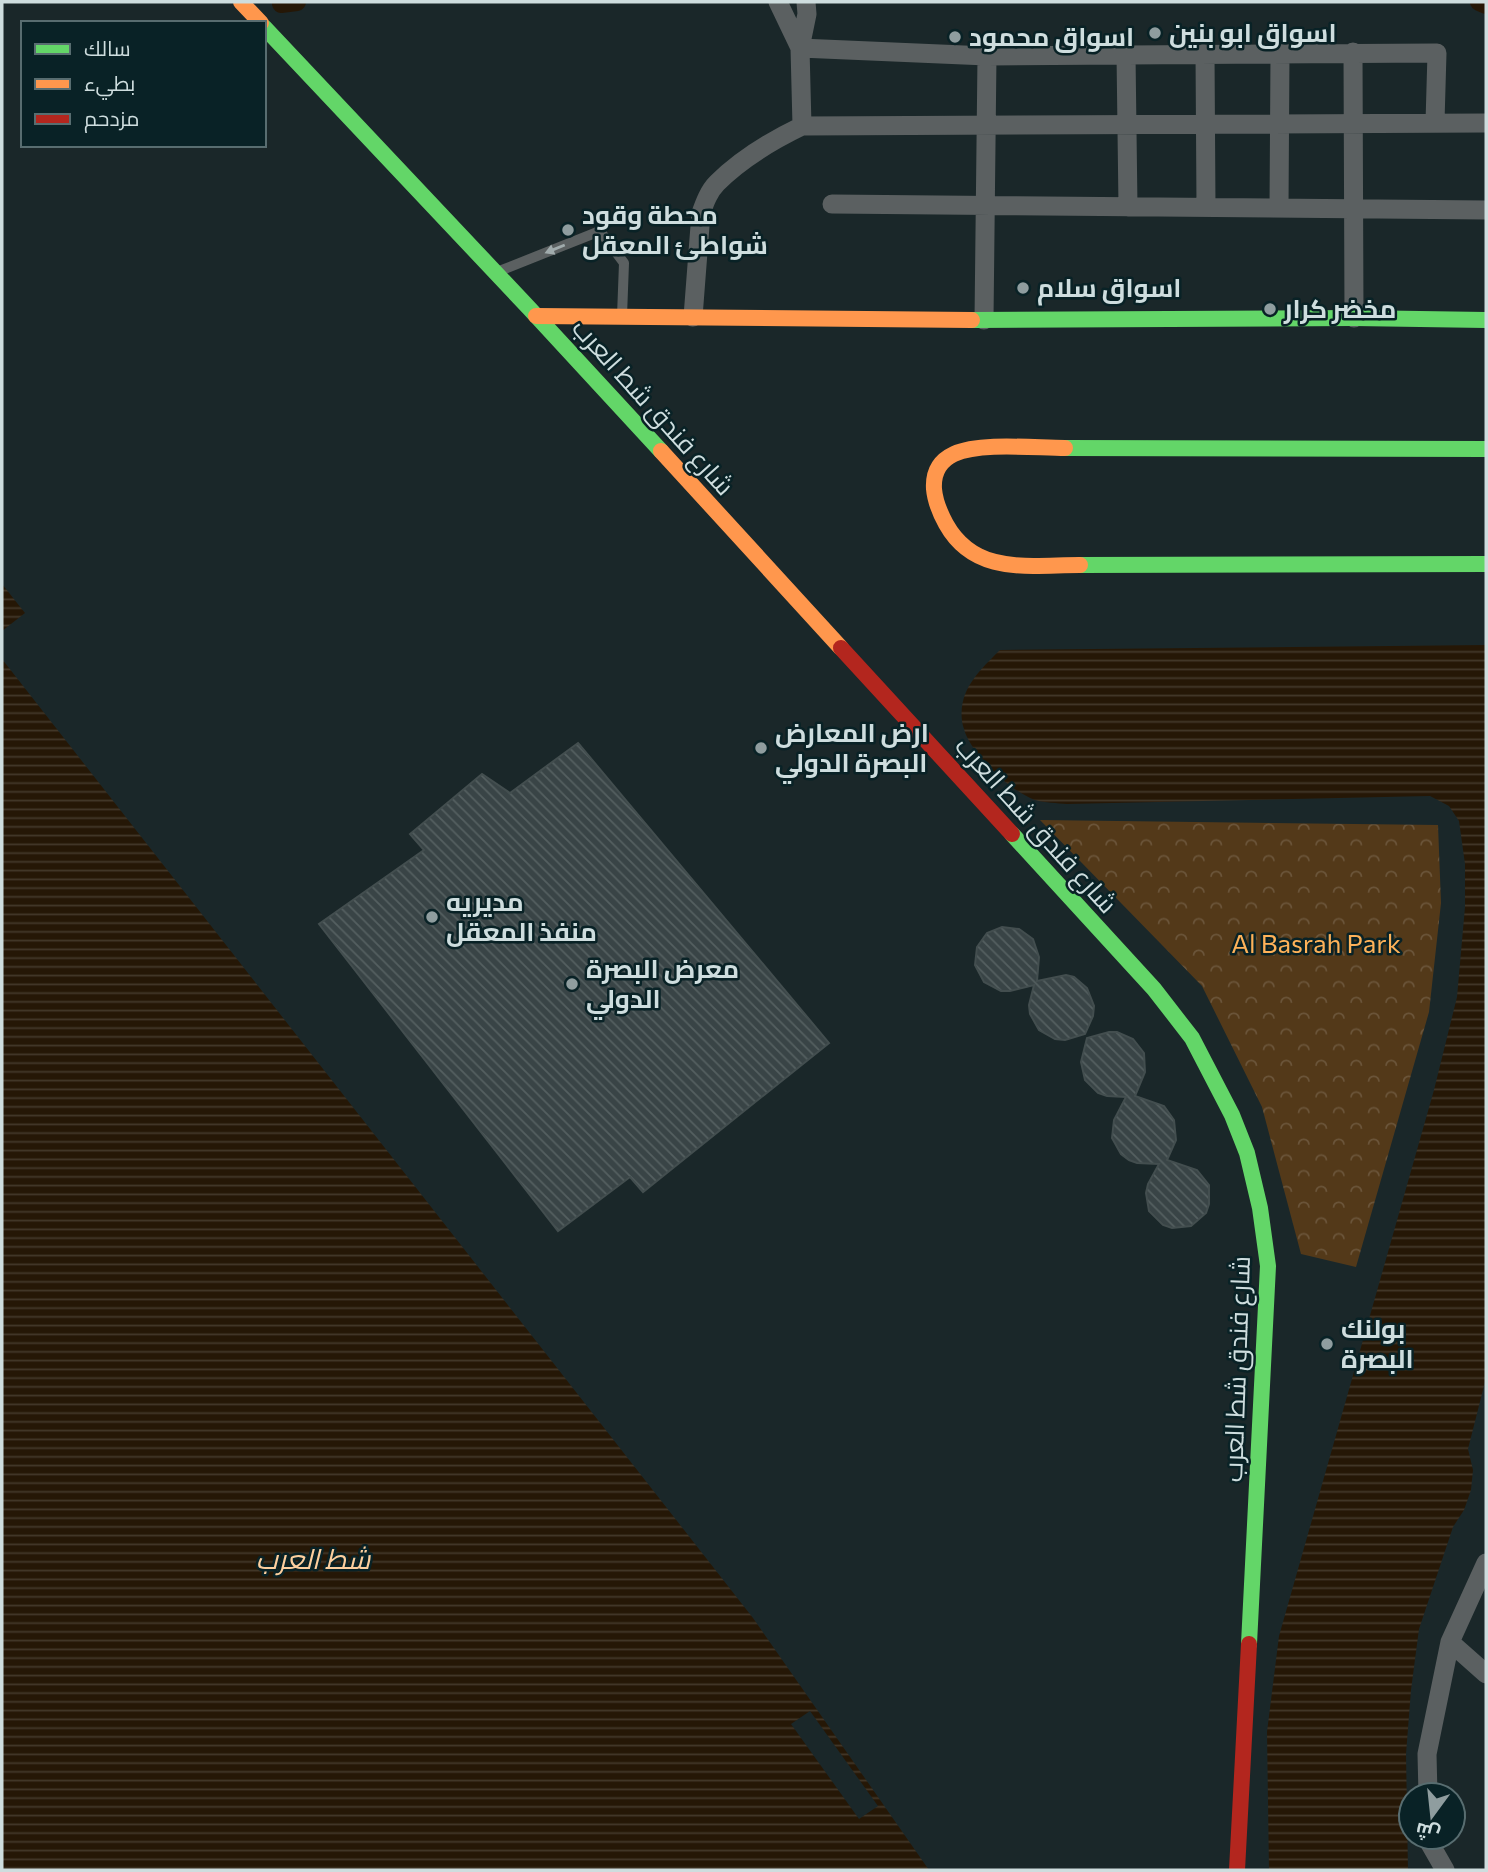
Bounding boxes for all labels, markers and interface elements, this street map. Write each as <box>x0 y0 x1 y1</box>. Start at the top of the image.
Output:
place label: اسواق ابو بنين <box>1169 16 1337 49</box>
place label: اسواق محمود <box>969 20 1134 53</box>
legend <box>21 21 266 147</box>
marker: اسواق ابو بنين <box>1147 25 1163 41</box>
marker: اسواق محمود <box>947 29 963 45</box>
text: سالك <box>84 35 131 60</box>
text: بطيء <box>84 70 135 100</box>
text: مزدحم <box>84 105 139 133</box>
place label: محطة وقود شواطئ المعقل <box>582 198 768 261</box>
marker: محطة وقود شواطئ المعقل <box>560 222 576 238</box>
one-way arrow <box>544 244 565 255</box>
place label: اسواق سلام <box>1037 271 1181 306</box>
marker: اسواق سلام <box>1015 280 1031 296</box>
place label: مخضر كرار <box>1283 292 1397 324</box>
marker: مخضر كرار <box>1262 301 1278 317</box>
street label: شارع فندق شط العرب <box>565 312 741 502</box>
place label: ارض المعارض البصرة الدولي <box>775 716 929 784</box>
street label: شارع فندق شط العرب <box>948 730 1124 920</box>
marker: ارض المعارض البصرة الدولي <box>753 740 769 756</box>
place label: مديريه منفذ المعقل <box>446 885 597 948</box>
marker: مديريه منفذ المعقل <box>424 909 440 925</box>
park label: Al Basrah Park <box>1231 927 1401 958</box>
place label: معرض البصرة الدولي <box>586 952 739 1020</box>
marker: معرض البصرة الدولي <box>564 976 580 992</box>
street label: شارع فندق شط العرب <box>1216 1255 1258 1483</box>
place label: بولنك البصرة <box>1341 1312 1414 1374</box>
marker: بولنك البصرة <box>1319 1336 1335 1352</box>
water label: شط العرب <box>256 1541 371 1576</box>
north arrow <box>1397 1781 1467 1851</box>
text: ش <box>1413 1818 1442 1847</box>

